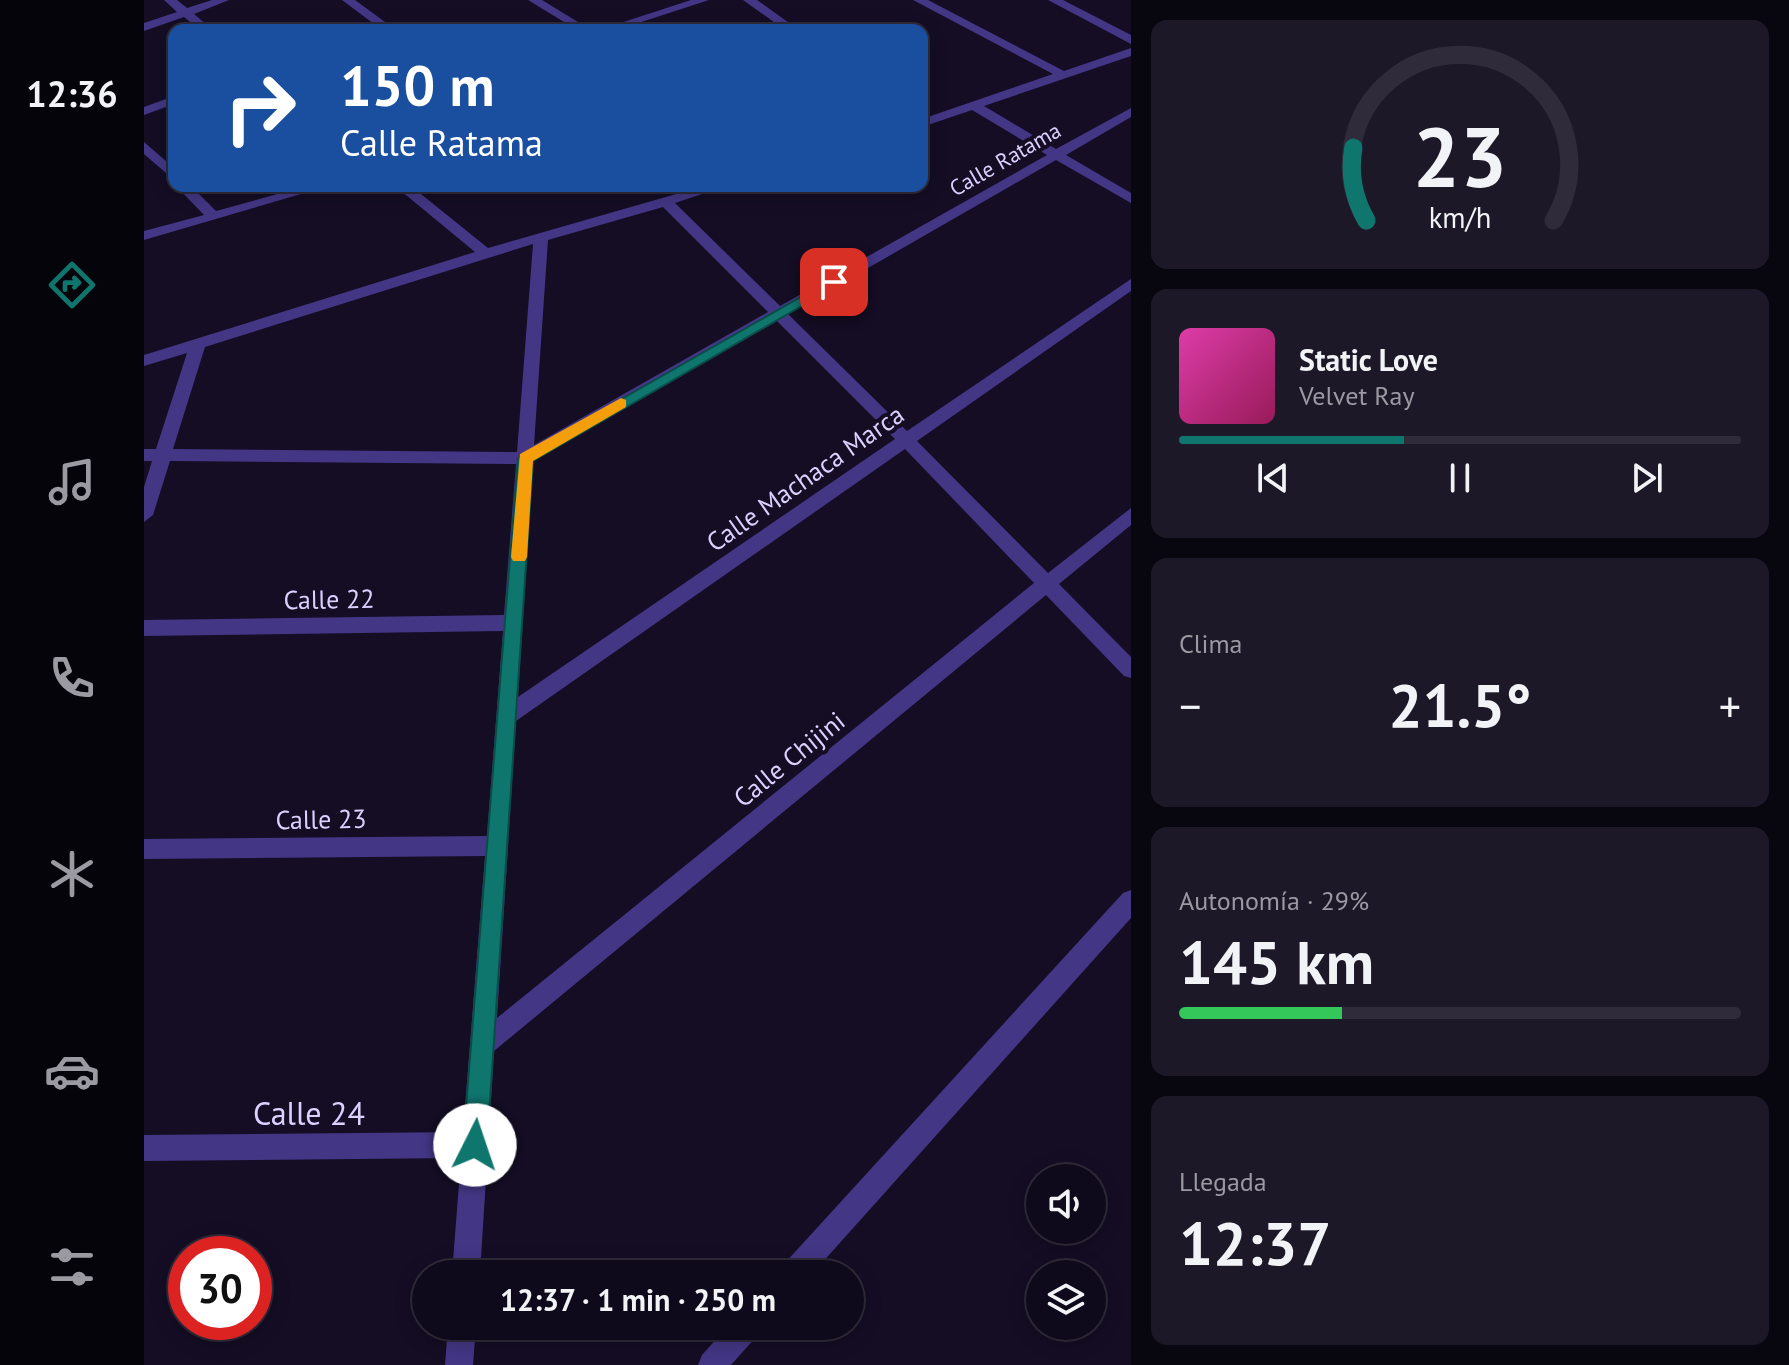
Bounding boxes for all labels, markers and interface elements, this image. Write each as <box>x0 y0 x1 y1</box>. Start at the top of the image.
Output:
text: 150 m <box>340 49 495 121</box>
icon: right <box>208 56 312 160</box>
text: 12:36 <box>26 70 118 117</box>
text: 23 <box>1413 101 1507 209</box>
street label: Calle Ratama <box>944 116 1066 202</box>
text: Calle Ratama <box>340 119 543 166</box>
text: km/h <box>1429 199 1491 236</box>
pin <box>800 248 868 316</box>
icon: directions <box>44 257 100 313</box>
icon: arrive <box>812 260 856 304</box>
text: Static Love <box>1299 340 1438 379</box>
text: Velvet Ray <box>1299 379 1415 412</box>
street label: Calle Machaca Marca <box>700 398 910 558</box>
icon: music <box>44 454 100 510</box>
icon: previous <box>1251 456 1295 500</box>
icon: pause <box>1438 456 1482 500</box>
icon: next <box>1625 456 1669 500</box>
street label: Calle 22 <box>283 582 375 616</box>
text: Clima <box>1179 627 1242 660</box>
icon: phone <box>44 650 100 706</box>
text: 21.5° <box>1388 666 1532 744</box>
text: − <box>1179 677 1201 734</box>
text: + <box>1719 677 1741 734</box>
street label: Calle Chijini <box>727 704 851 814</box>
street label: Calle 23 <box>275 802 367 836</box>
icon: climate <box>44 846 100 902</box>
text: Autonomía · 29% <box>1179 884 1369 917</box>
text: 145 km <box>1179 923 1374 1001</box>
icon: car <box>44 1043 100 1099</box>
street label: Calle 24 <box>253 1092 365 1134</box>
position arrow <box>433 1103 517 1187</box>
map controls <box>1026 1164 1106 1340</box>
button: sound <box>1026 1164 1106 1244</box>
text: Llegada <box>1179 1165 1267 1198</box>
text: 12:37 <box>1179 1204 1331 1282</box>
speed limit sign: 30 <box>168 1236 272 1340</box>
icon: filters <box>44 1239 100 1295</box>
button: layers <box>1026 1260 1106 1340</box>
text: 12:37 · 1 min · 250 m <box>500 1280 776 1319</box>

